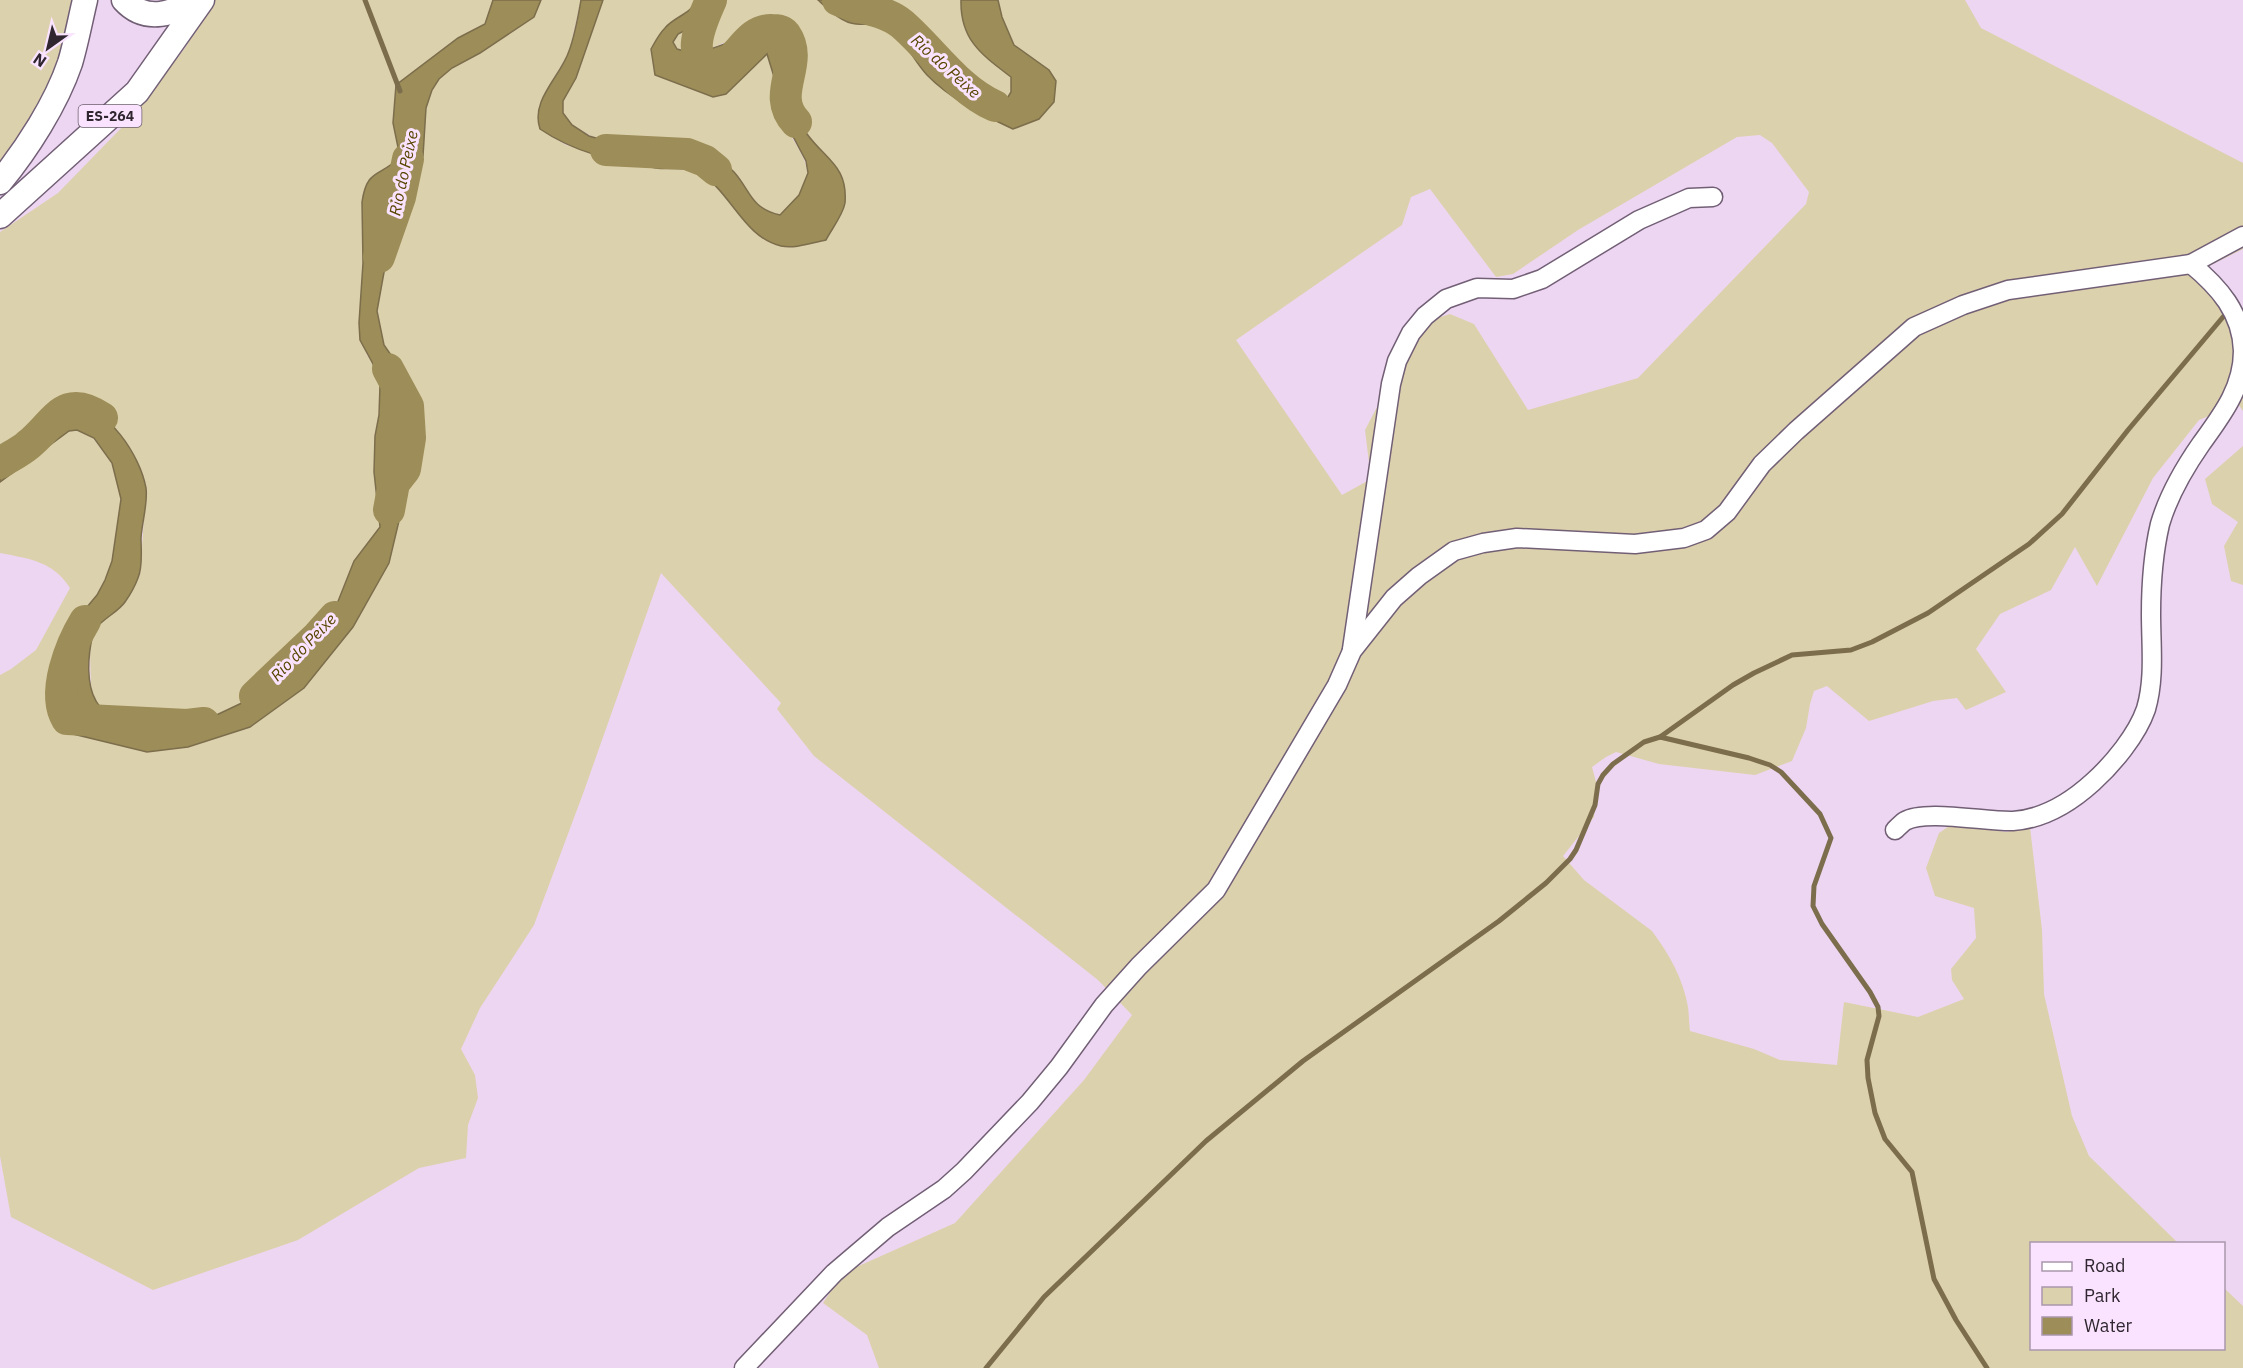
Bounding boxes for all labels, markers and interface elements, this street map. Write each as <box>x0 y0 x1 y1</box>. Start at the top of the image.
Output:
north arrow <box>18 18 78 78</box>
water label: Rio do Peixe <box>907 30 985 102</box>
text: N <box>29 49 50 72</box>
road number: ES-264 <box>78 105 142 127</box>
water label: Rio do Peixe <box>384 129 422 217</box>
water label: Rio do Peixe <box>266 609 340 685</box>
legend <box>2030 1242 2225 1350</box>
text: Road <box>2084 1254 2125 1277</box>
text: Park <box>2084 1284 2121 1307</box>
text: Water <box>2084 1314 2133 1337</box>

